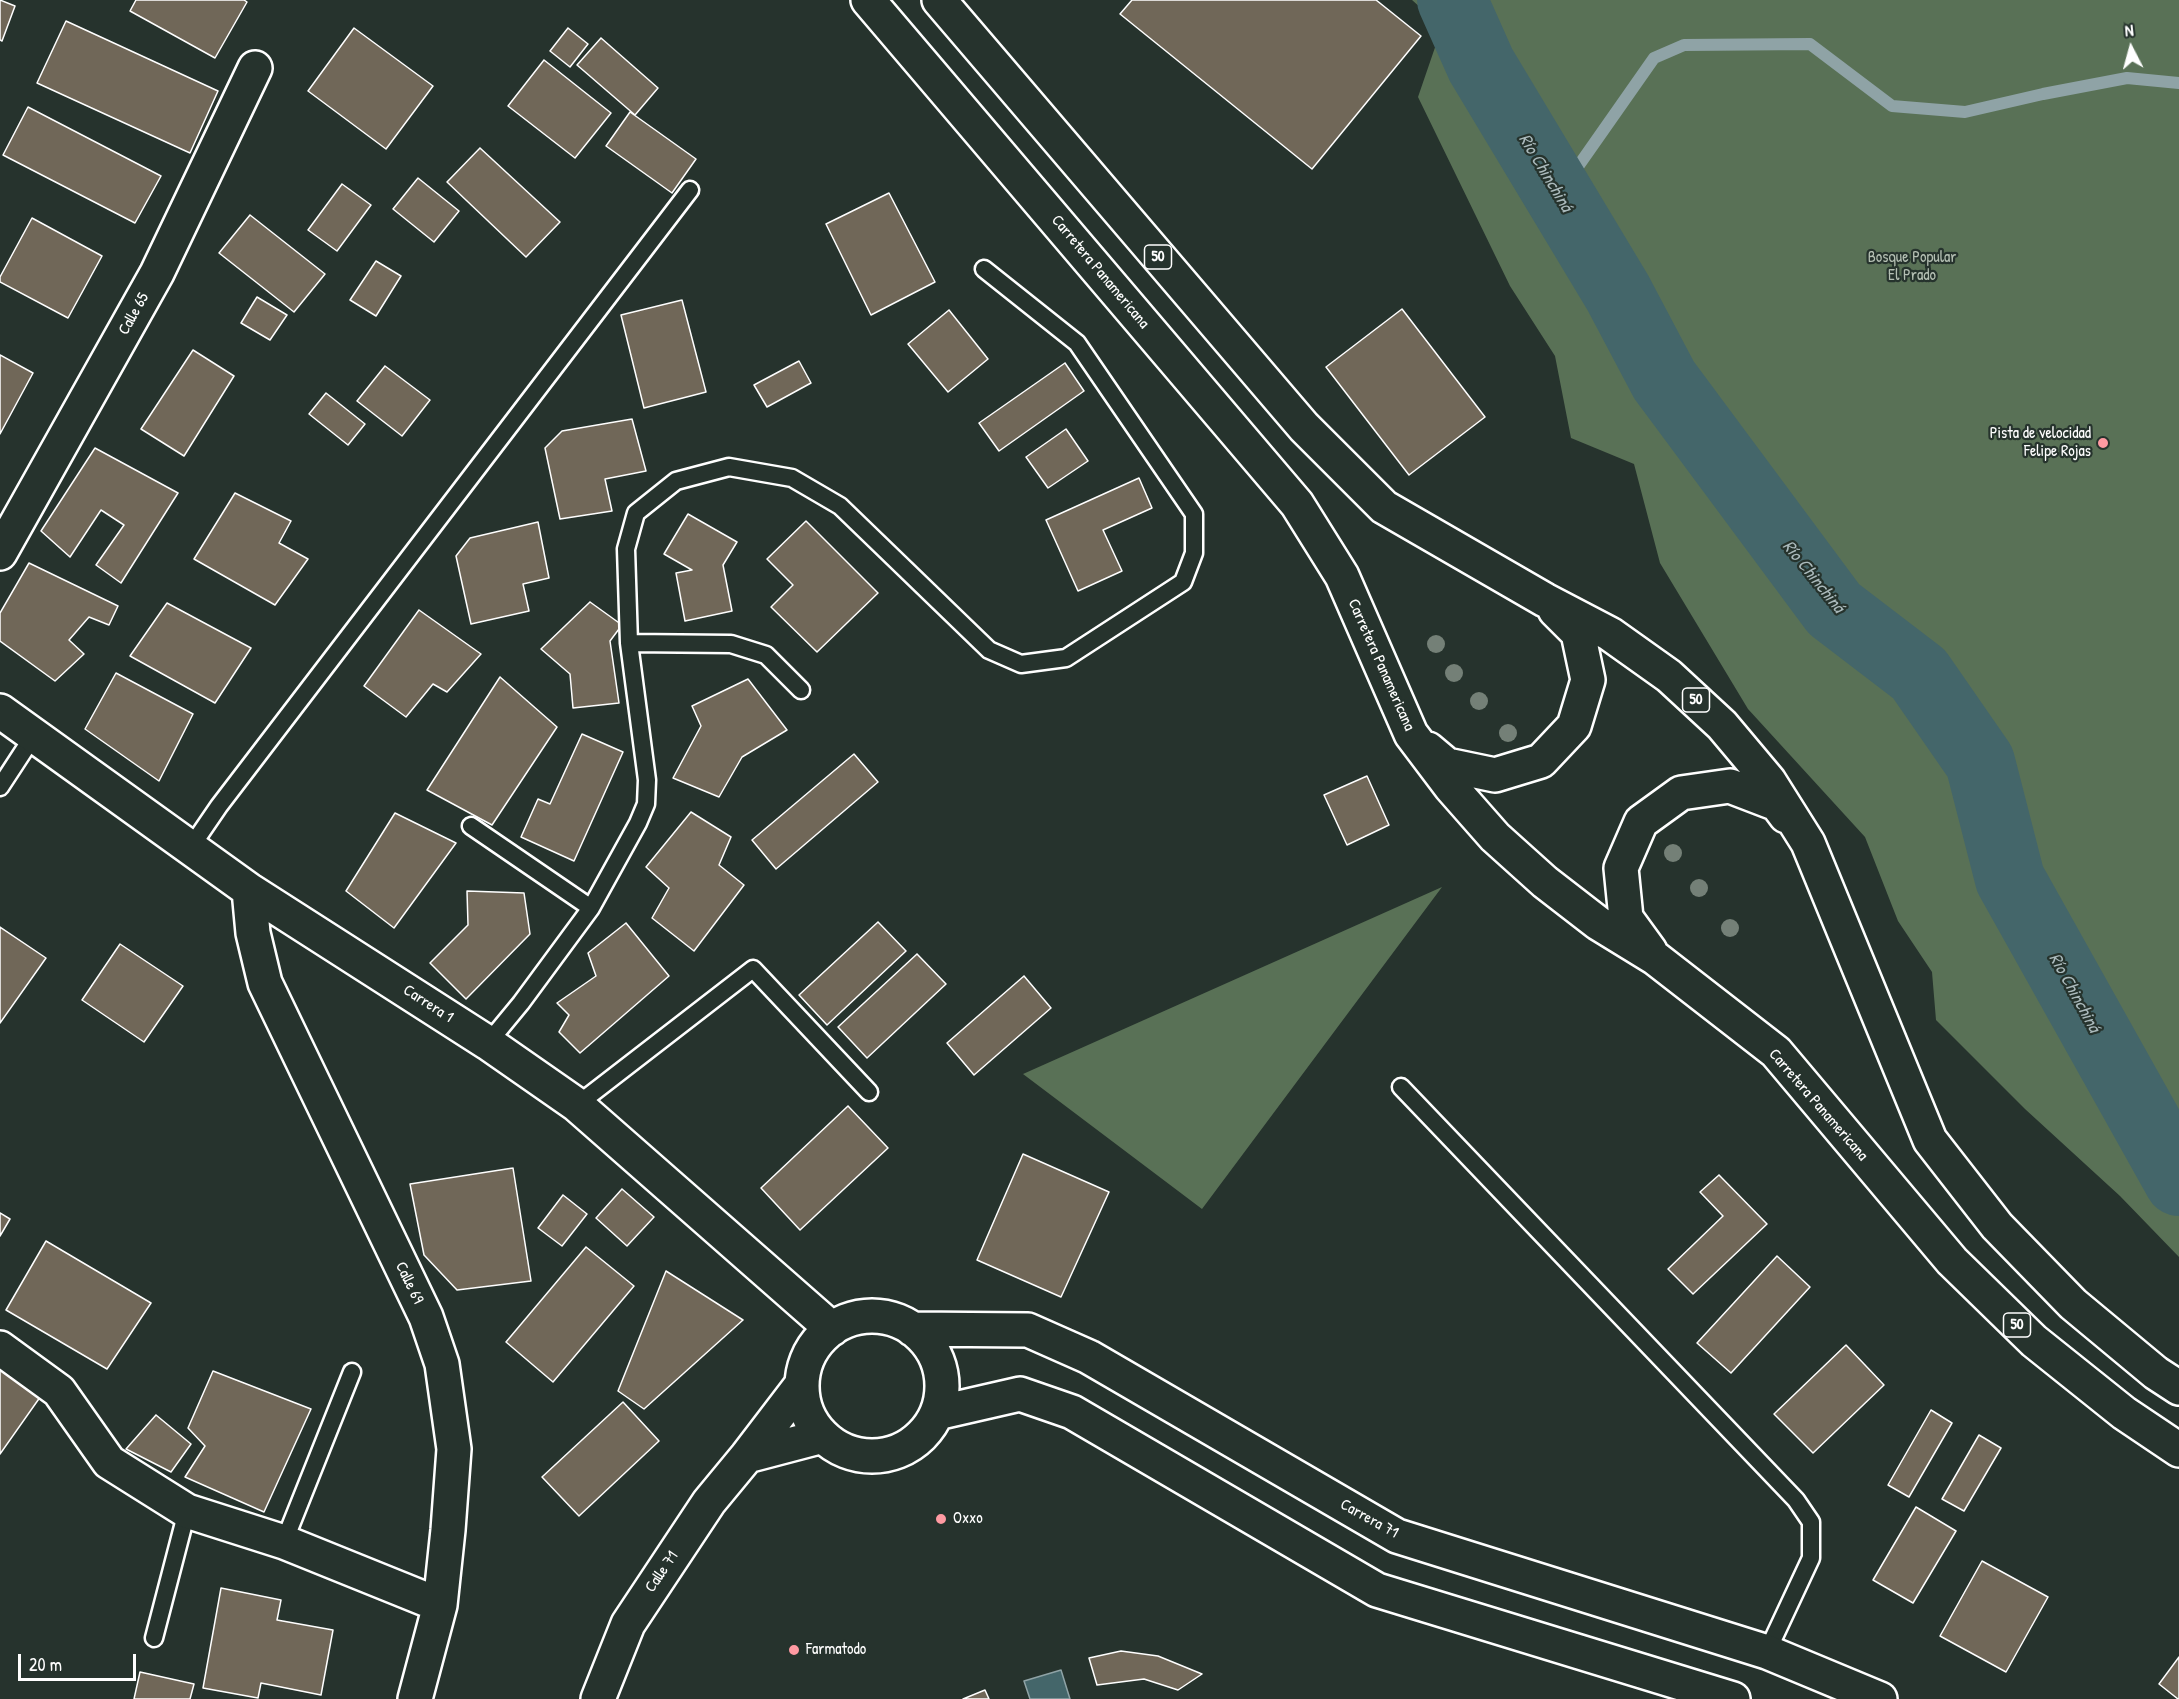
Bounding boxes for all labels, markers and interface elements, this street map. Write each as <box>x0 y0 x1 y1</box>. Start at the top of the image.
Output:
north arrow <box>2101 18 2161 78</box>
text: N <box>2124 19 2134 41</box>
water label: Río Chinchiná <box>1513 130 1577 216</box>
street label: Carretera Panamericana <box>1047 211 1153 333</box>
road number: 50 <box>1144 245 1172 269</box>
park label: Bosque Popular El Prado <box>1868 248 1956 286</box>
street label: Calle 65 <box>115 290 153 338</box>
place label: Pista de velocidad Felipe Rojas <box>1990 424 2091 462</box>
marker: Pista de velocidad Felipe Rojas <box>2096 436 2110 450</box>
water label: Río Chinchiná <box>1777 536 1849 618</box>
street label: Carretera Panamericana <box>1343 596 1419 734</box>
road number: 50 <box>1682 688 1710 712</box>
water label: Río Chinchiná <box>2043 950 2105 1036</box>
street label: Carrera 1 <box>399 981 457 1027</box>
street label: Carretera Panamericana <box>1764 1045 1872 1165</box>
street label: Calle 69 <box>391 1259 427 1307</box>
road number: 50 <box>2004 1313 2030 1337</box>
street label: Carrera 71 <box>1337 1495 1401 1543</box>
place label: Oxxo <box>953 1509 983 1529</box>
marker: Oxxo <box>934 1512 948 1526</box>
street label: Calle 71 <box>641 1548 683 1596</box>
place label: Farmatodo <box>806 1640 866 1660</box>
scale bar <box>21 1642 140 1680</box>
marker: Farmatodo <box>787 1643 801 1657</box>
text: 20 m <box>29 1652 62 1677</box>

